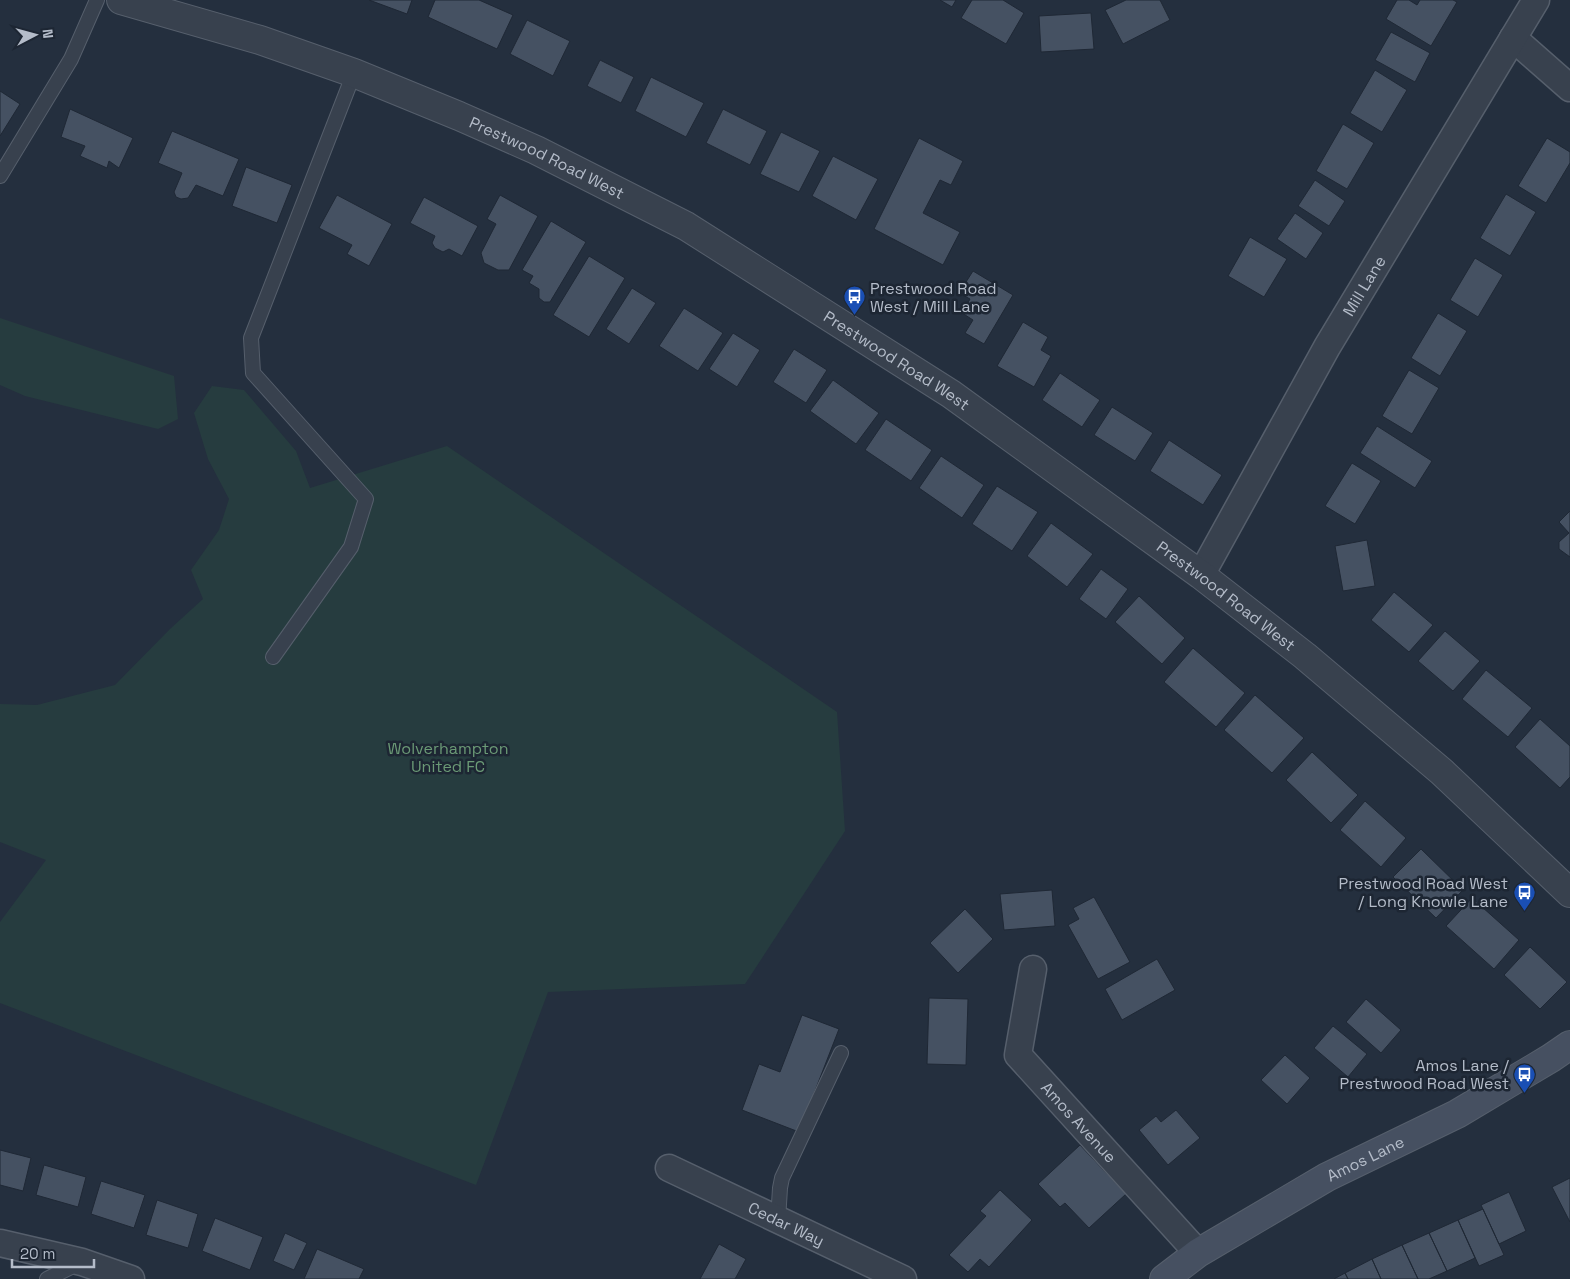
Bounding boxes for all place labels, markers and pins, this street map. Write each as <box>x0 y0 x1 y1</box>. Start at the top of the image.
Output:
place label: Prestwood Road West / Mill Lane <box>870 278 997 317</box>
bus stop icon: Prestwood Road West / Mill Lane <box>842 285 866 316</box>
place label: Prestwood Road West / Long Knowle Lane <box>1339 873 1508 912</box>
bus stop icon: Prestwood Road West / Long Knowle Lane <box>1512 880 1536 911</box>
place label: Amos Lane / Prestwood Road West <box>1340 1055 1509 1094</box>
bus stop icon: Amos Lane / Prestwood Road West <box>1513 1062 1537 1093</box>

